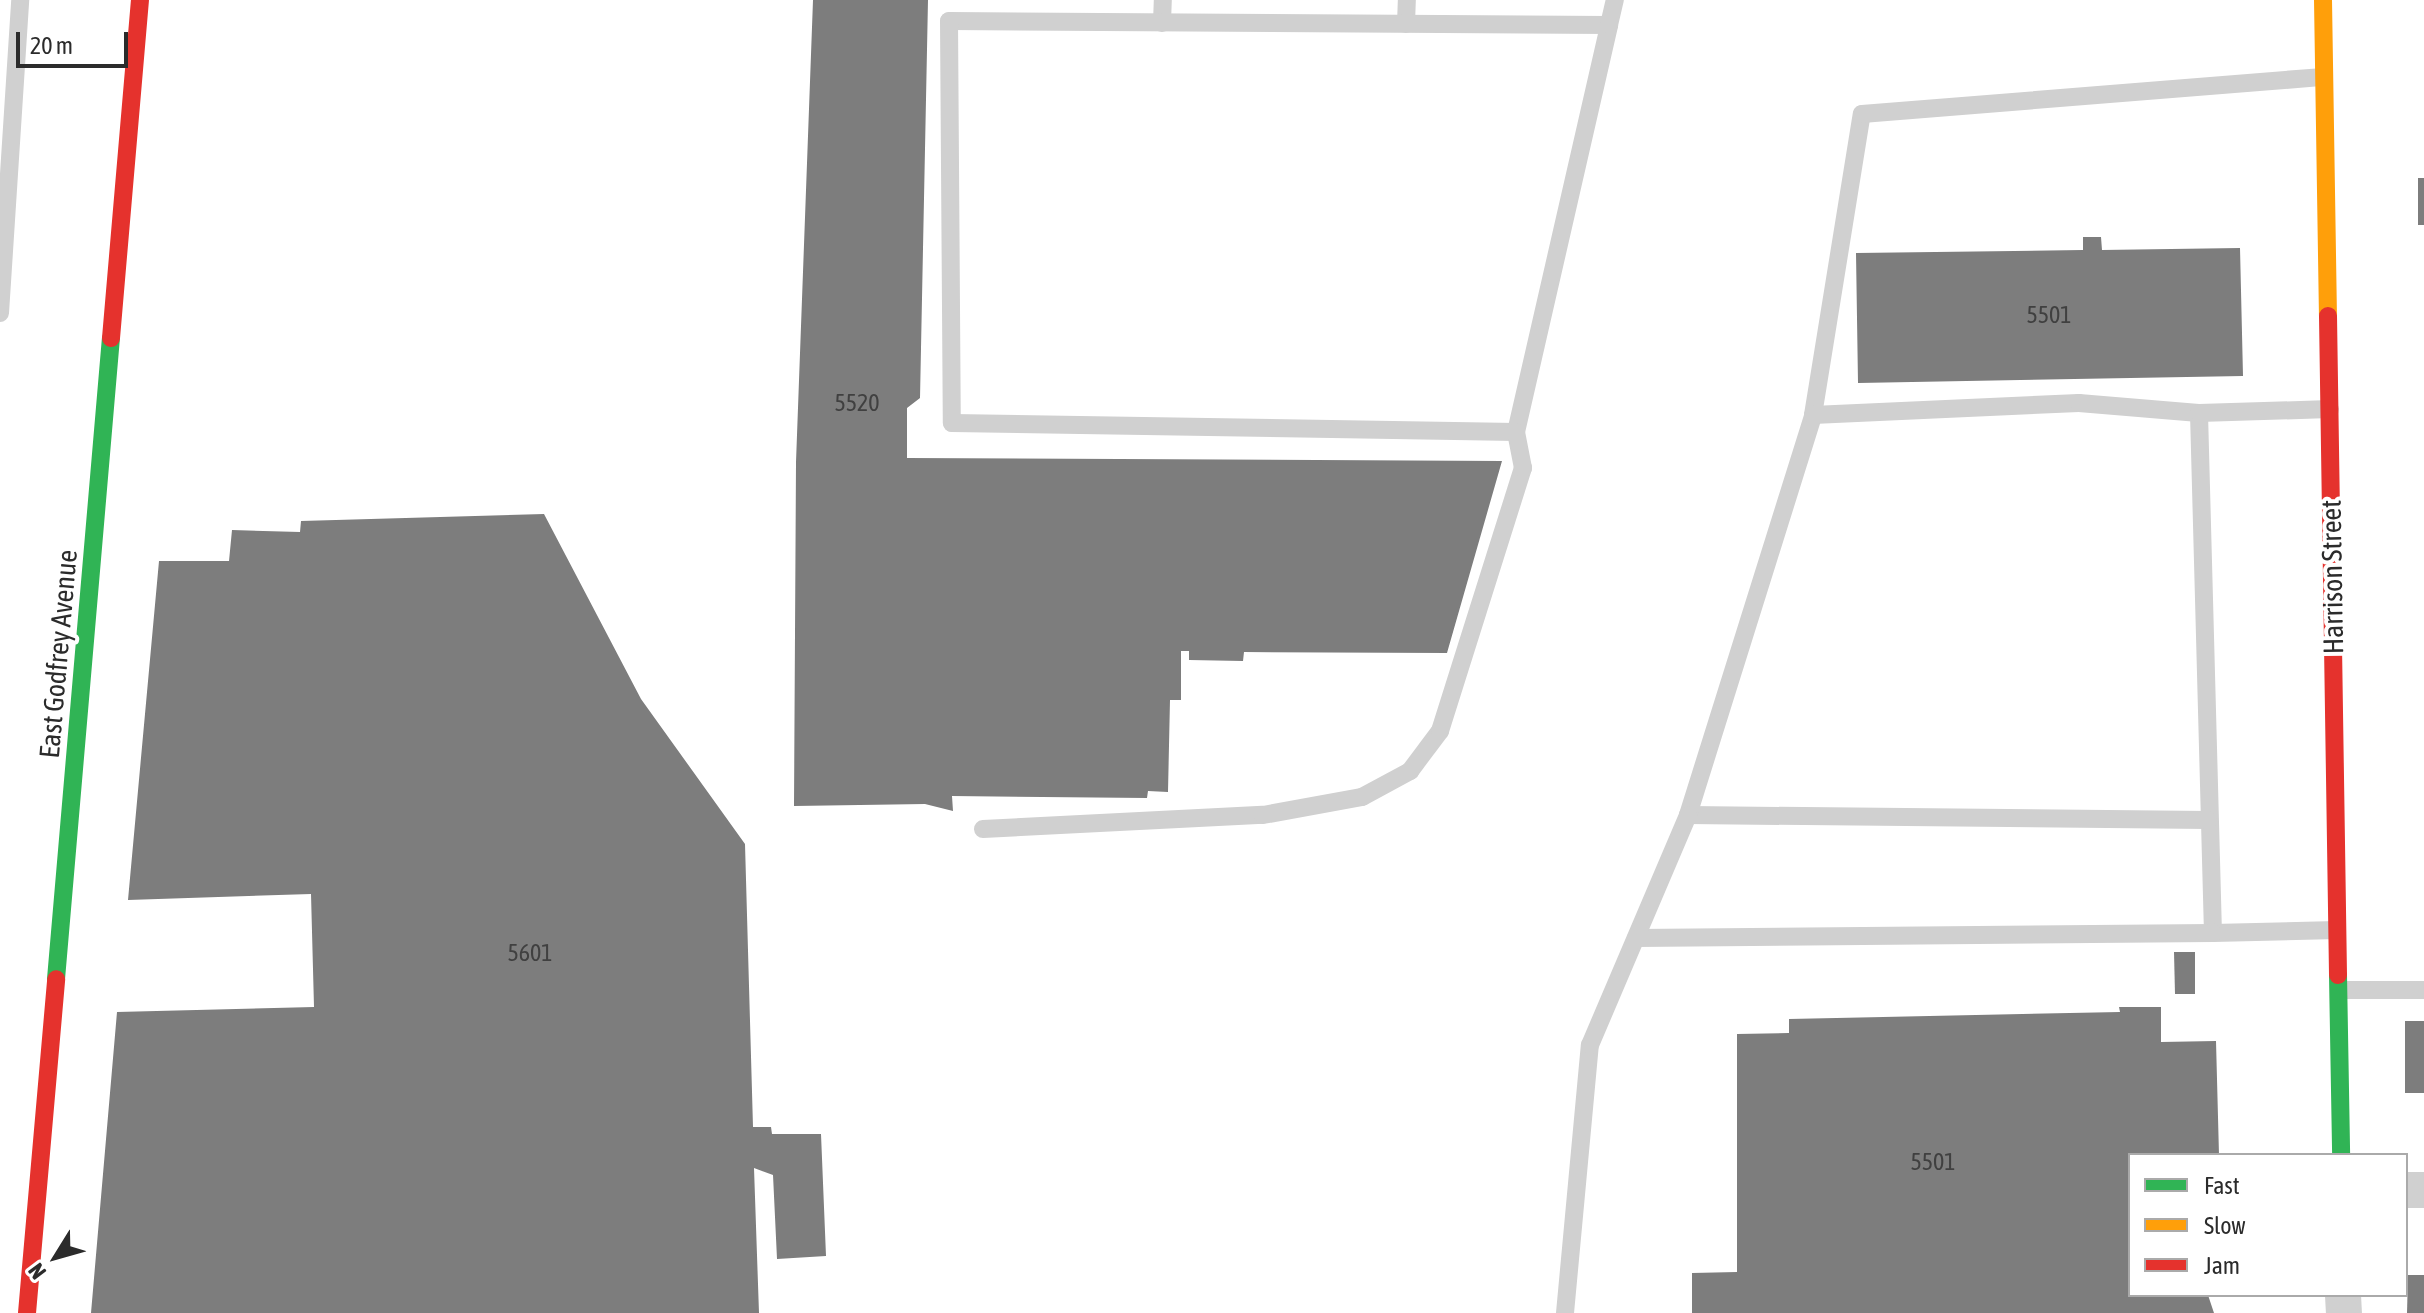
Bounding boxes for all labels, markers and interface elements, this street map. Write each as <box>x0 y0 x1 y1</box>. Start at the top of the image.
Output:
scale bar <box>20 16 132 66</box>
text: 20 m <box>30 32 73 59</box>
house number: 5501 <box>2026 301 2072 329</box>
house number: 5520 <box>834 389 880 417</box>
street label: Harrison Street <box>2314 500 2350 654</box>
street label: East Godfrey Avenue <box>32 548 84 760</box>
house number: 5601 <box>507 939 553 967</box>
house number: 5501 <box>1910 1148 1956 1176</box>
legend <box>2128 1153 2408 1297</box>
text: Fast <box>2204 1172 2240 1199</box>
text: Slow <box>2204 1212 2246 1239</box>
north arrow <box>16 1217 96 1297</box>
text: Jam <box>2204 1252 2240 1279</box>
text: N <box>23 1258 51 1284</box>

